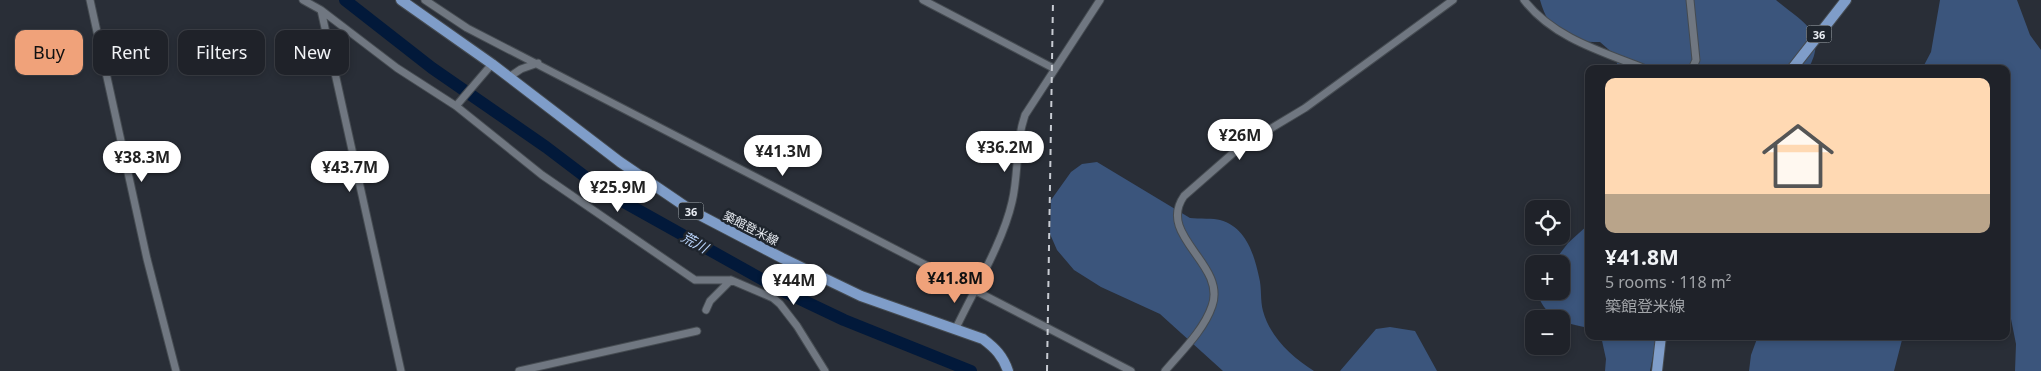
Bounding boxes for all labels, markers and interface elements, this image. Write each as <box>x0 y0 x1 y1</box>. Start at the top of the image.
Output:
road number: 36 <box>1806 26 1832 42</box>
chip: Buy <box>15 30 83 75</box>
chip: Rent <box>93 30 168 75</box>
chip: Filters <box>178 30 265 75</box>
chip: New <box>275 30 349 75</box>
icon: home <box>1753 111 1843 201</box>
pin: ¥26M <box>1210 119 1270 161</box>
text: ¥26M <box>1219 124 1261 146</box>
pin: ¥36.2M <box>964 130 1046 173</box>
pin: ¥41.3M <box>742 134 824 177</box>
text: ¥36.2M <box>977 136 1033 158</box>
pin: ¥38.3M <box>101 140 183 183</box>
text: ¥41.3M <box>755 140 811 162</box>
text: ¥38.3M <box>114 146 170 168</box>
pin: ¥43.7M <box>309 150 391 193</box>
text: ¥43.7M <box>322 156 378 178</box>
pin: ¥25.9M <box>577 170 659 213</box>
text: ¥25.9M <box>590 176 646 198</box>
map controls <box>1525 200 1570 355</box>
button: locate <box>1525 200 1570 245</box>
road number: 36 <box>678 202 704 220</box>
street label: 築館登米線 <box>720 207 782 249</box>
water label: 荒川 <box>678 227 714 258</box>
text: ¥41.8M <box>1605 243 1679 271</box>
button: + <box>1525 255 1570 300</box>
pin: ¥41.8M <box>914 262 996 304</box>
pin: ¥44M <box>764 264 824 306</box>
text: ¥41.8M <box>927 267 983 289</box>
text: ¥44M <box>773 269 815 291</box>
text: 5 rooms · 118 m² <box>1605 271 1731 293</box>
text: 築館登米線 <box>1605 295 1685 317</box>
button: − <box>1525 310 1570 355</box>

